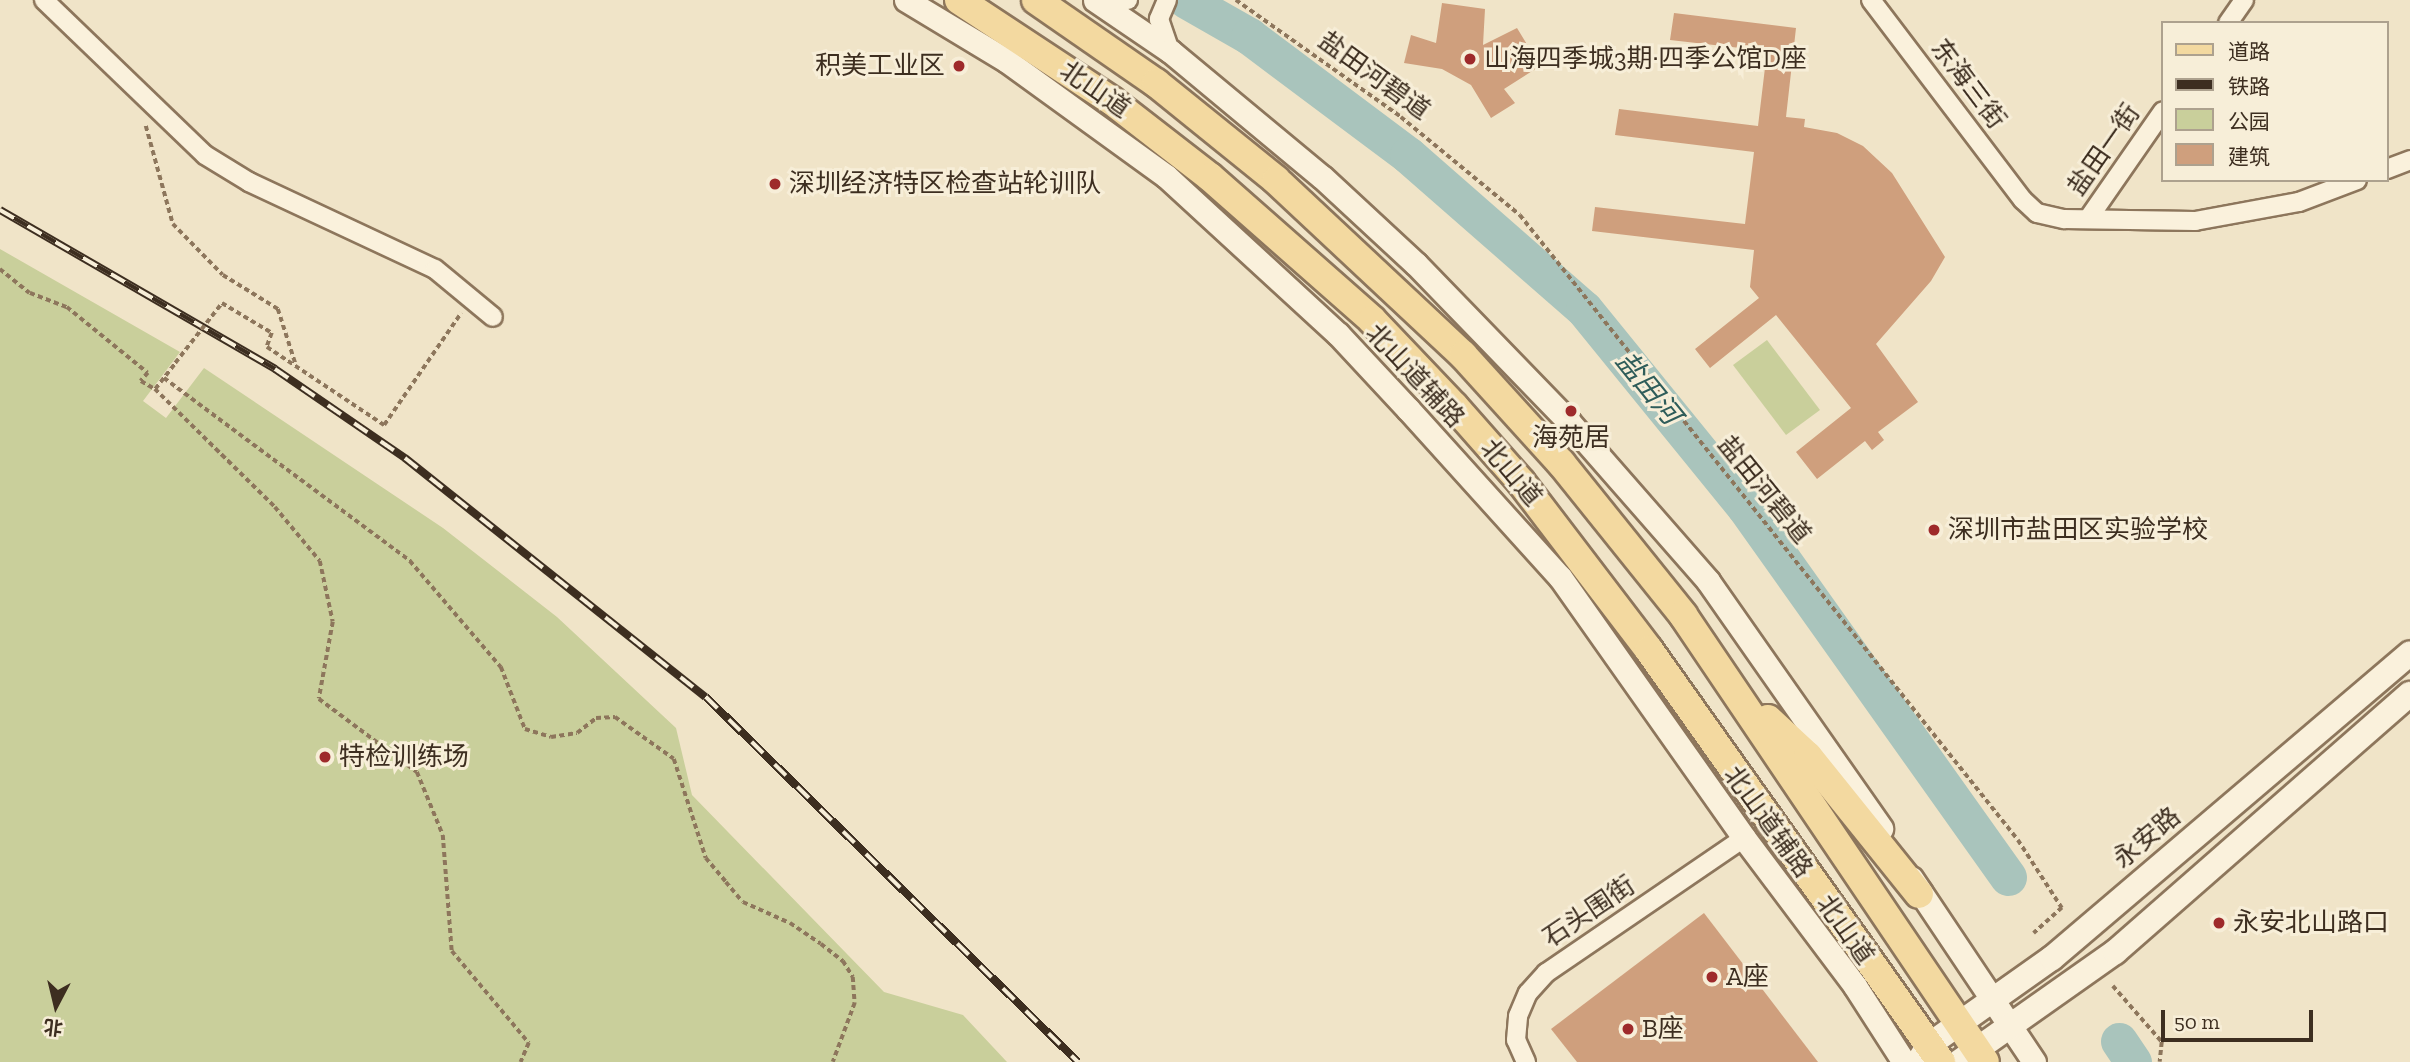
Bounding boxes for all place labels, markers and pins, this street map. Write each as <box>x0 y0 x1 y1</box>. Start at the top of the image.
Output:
place label: 山海四季城3期·四季公馆D座 <box>1484 43 1807 75</box>
place label: 积美工业区 <box>815 50 945 82</box>
marker: 山海四季城3期·四季公馆D座 <box>1462 51 1478 67</box>
marker: 积美工业区 <box>951 58 967 74</box>
place label: 深圳经济特区检查站轮训队 <box>789 168 1101 200</box>
marker: 深圳经济特区检查站轮训队 <box>767 176 783 192</box>
marker: 海苑居 <box>1563 403 1579 419</box>
place label: 海苑居 <box>1532 422 1610 454</box>
place label: 深圳市盐田区实验学校 <box>1948 514 2208 546</box>
marker: 深圳市盐田区实验学校 <box>1926 522 1942 538</box>
place label: 特检训练场 <box>339 741 469 773</box>
marker: 特检训练场 <box>317 749 333 765</box>
place label: 永安北山路口 <box>2233 907 2389 939</box>
marker: 永安北山路口 <box>2211 915 2227 931</box>
place label: A座 <box>1726 961 1769 993</box>
marker: A座 <box>1704 969 1720 985</box>
place label: B座 <box>1642 1013 1684 1045</box>
marker: B座 <box>1620 1021 1636 1037</box>

